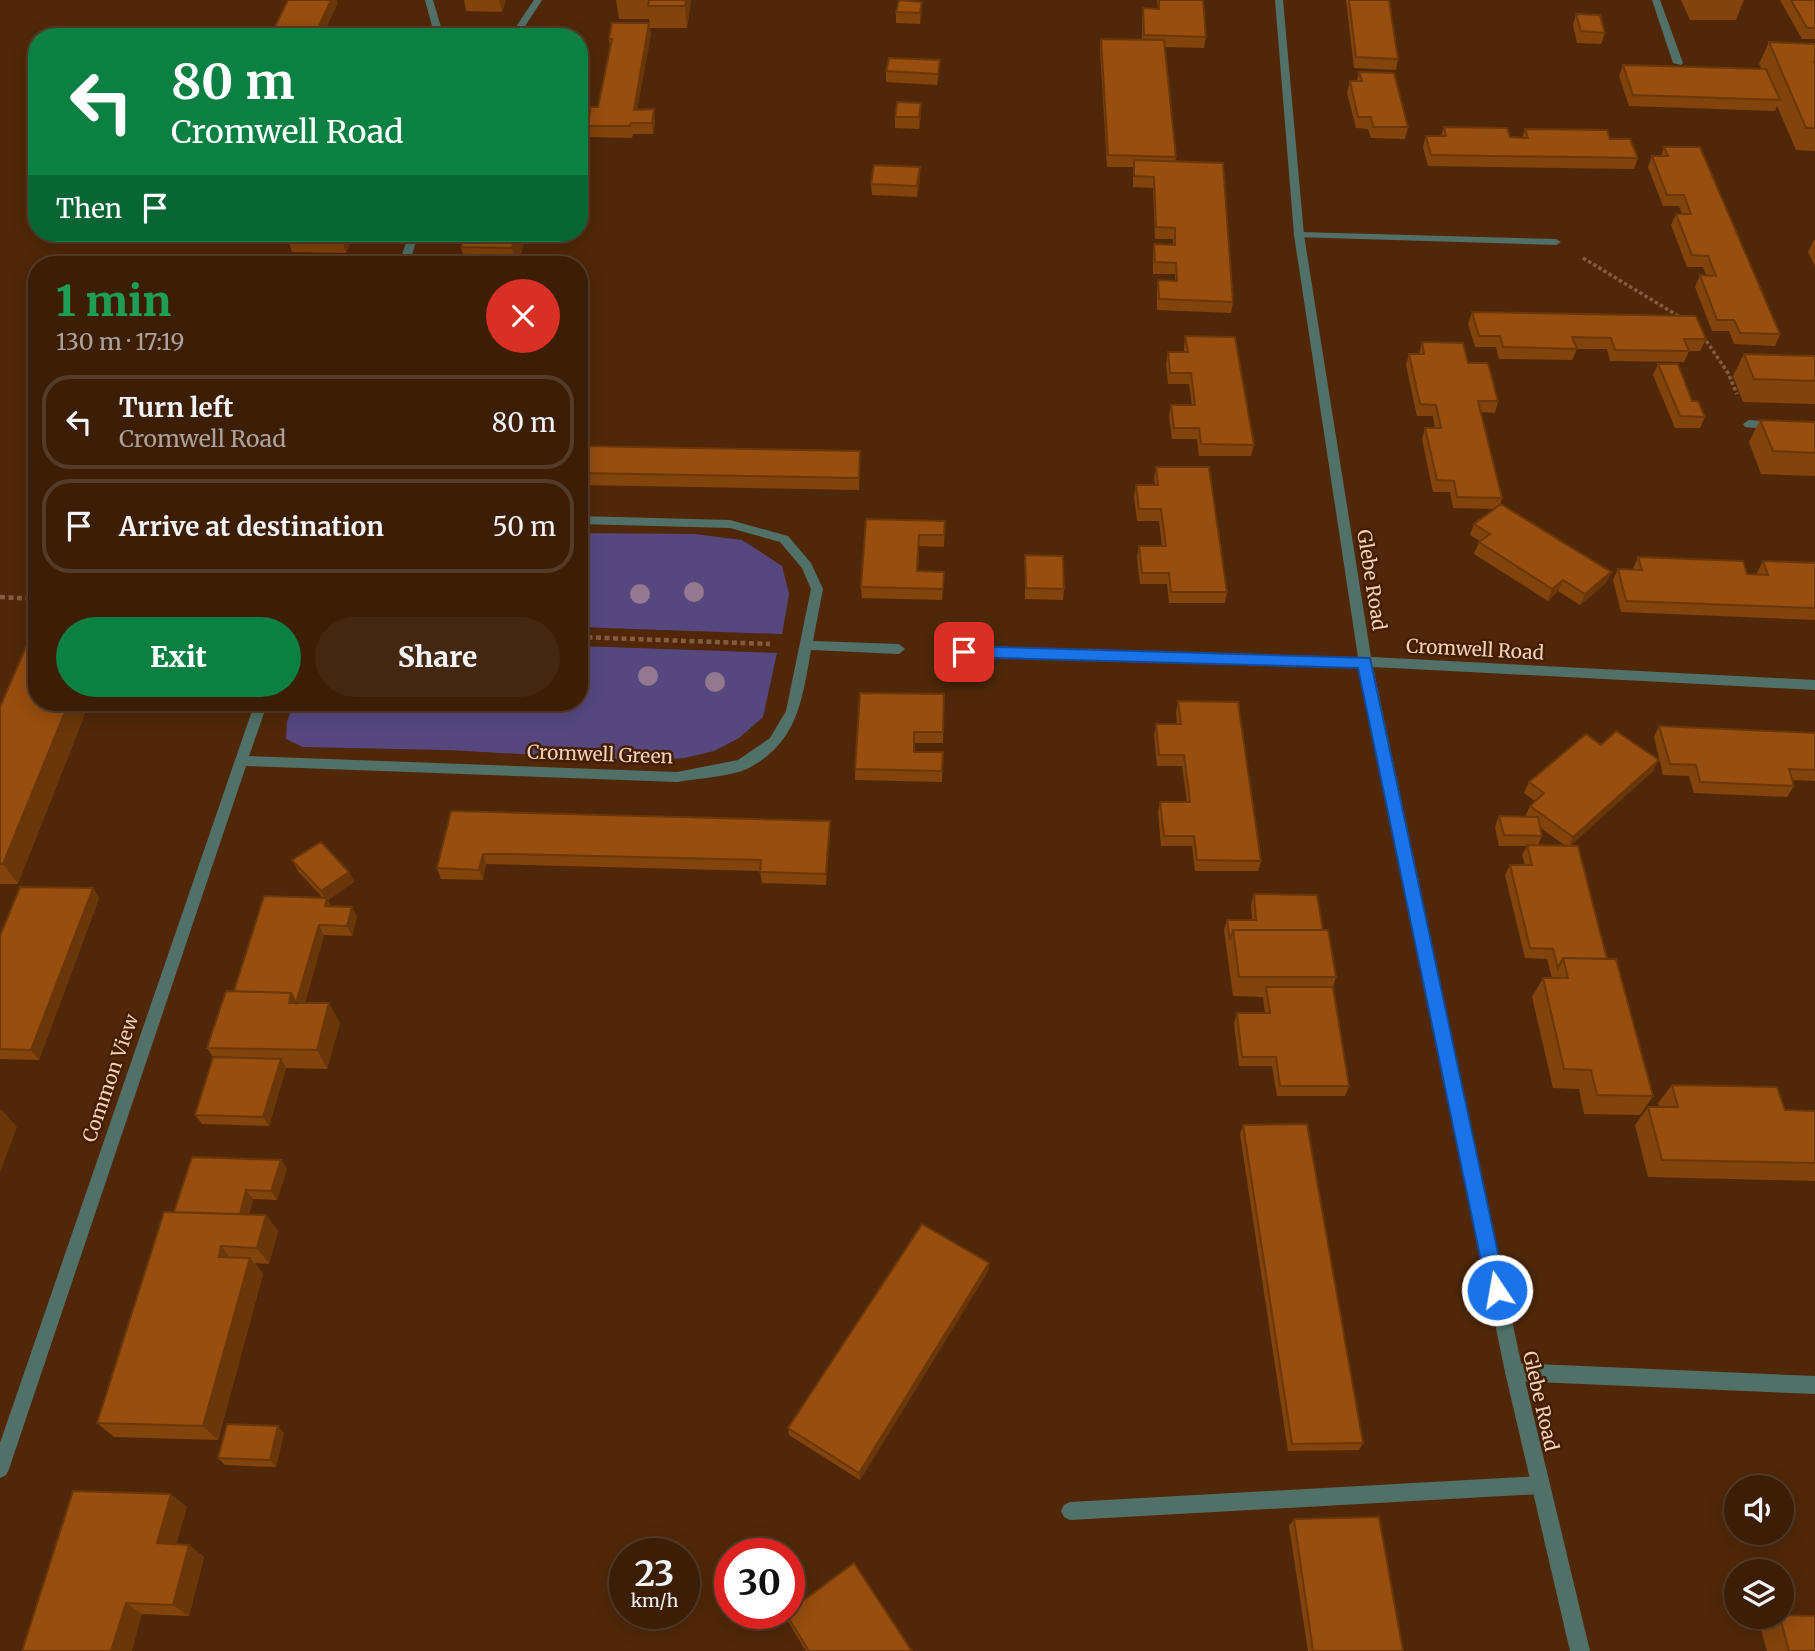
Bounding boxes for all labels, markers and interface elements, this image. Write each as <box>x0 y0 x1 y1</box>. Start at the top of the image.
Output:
text: 80 m <box>171 51 294 112</box>
icon: left <box>56 56 147 147</box>
text: Cromwell Road <box>171 112 404 152</box>
icon: arrive <box>136 189 174 227</box>
text: Then <box>56 192 122 225</box>
text: 1 min <box>56 275 171 327</box>
button: close <box>486 279 560 353</box>
text: 130 m · 17:19 <box>56 327 184 356</box>
text: Turn left <box>119 391 233 424</box>
icon: left <box>60 403 98 441</box>
text: 80 m <box>492 406 556 439</box>
text: Cromwell Road <box>119 424 286 453</box>
icon: arrive <box>60 507 98 545</box>
text: Arrive at destination <box>119 510 384 543</box>
text: 50 m <box>492 510 556 543</box>
street label: Glebe Road <box>1352 528 1392 632</box>
button: Exit <box>56 617 301 697</box>
button: Share <box>315 617 560 697</box>
pin <box>934 622 994 682</box>
icon: arrive <box>945 633 983 671</box>
street label: Cromwell Road <box>1405 633 1545 665</box>
street label: Cromwell Green <box>527 739 674 769</box>
street label: Common View <box>77 1010 143 1145</box>
position arrow <box>1460 1253 1534 1327</box>
street label: Glebe Road <box>1518 1349 1564 1453</box>
map controls <box>1724 1475 1794 1629</box>
button: sound <box>1724 1475 1794 1545</box>
speed limit sign: 30 <box>714 1538 805 1629</box>
text: 23 <box>635 1552 674 1596</box>
button: layers <box>1724 1559 1794 1629</box>
text: km/h <box>631 1589 678 1612</box>

